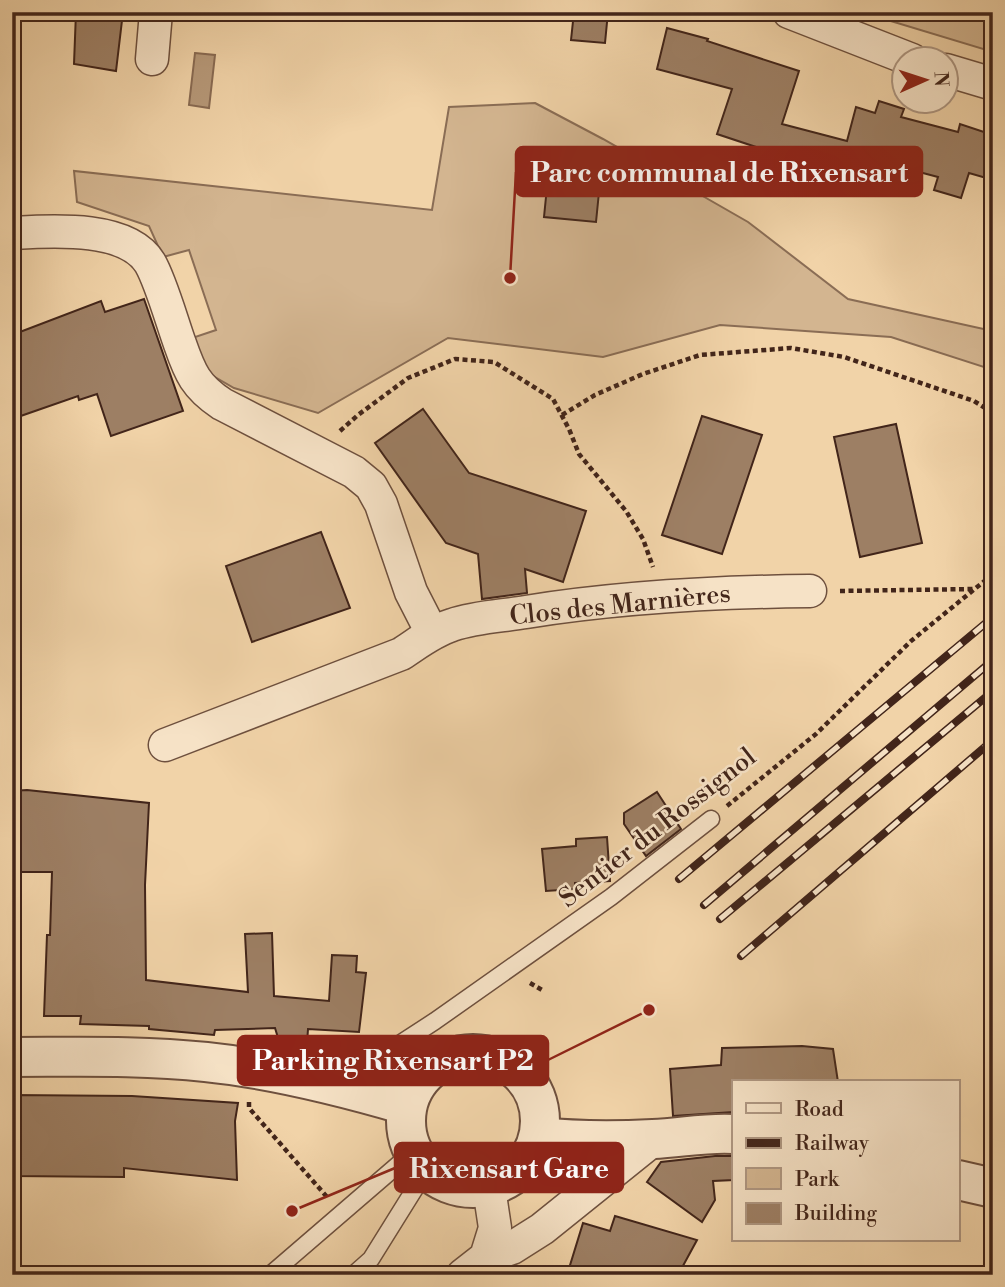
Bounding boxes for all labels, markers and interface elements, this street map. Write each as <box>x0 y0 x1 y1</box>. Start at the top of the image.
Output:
north arrow <box>890 46 960 116</box>
text: N <box>929 71 953 87</box>
callout: Parc communal de Rixensart <box>516 147 922 196</box>
text: Parc communal de Rixensart <box>530 156 909 191</box>
street label: Clos des Marnières <box>508 577 732 633</box>
street label: Sentier du Rossignol <box>553 741 763 915</box>
callout: Parking Rixensart P2 <box>238 1036 548 1085</box>
text: Parking Rixensart P2 <box>252 1044 534 1079</box>
legend <box>732 1080 960 1242</box>
text: Road <box>795 1097 844 1123</box>
text: Railway <box>795 1131 870 1157</box>
callout: Rixensart Gare <box>395 1143 623 1192</box>
text: Rixensart Gare <box>409 1152 609 1187</box>
text: Park <box>795 1167 840 1193</box>
text: Building <box>794 1201 877 1227</box>

